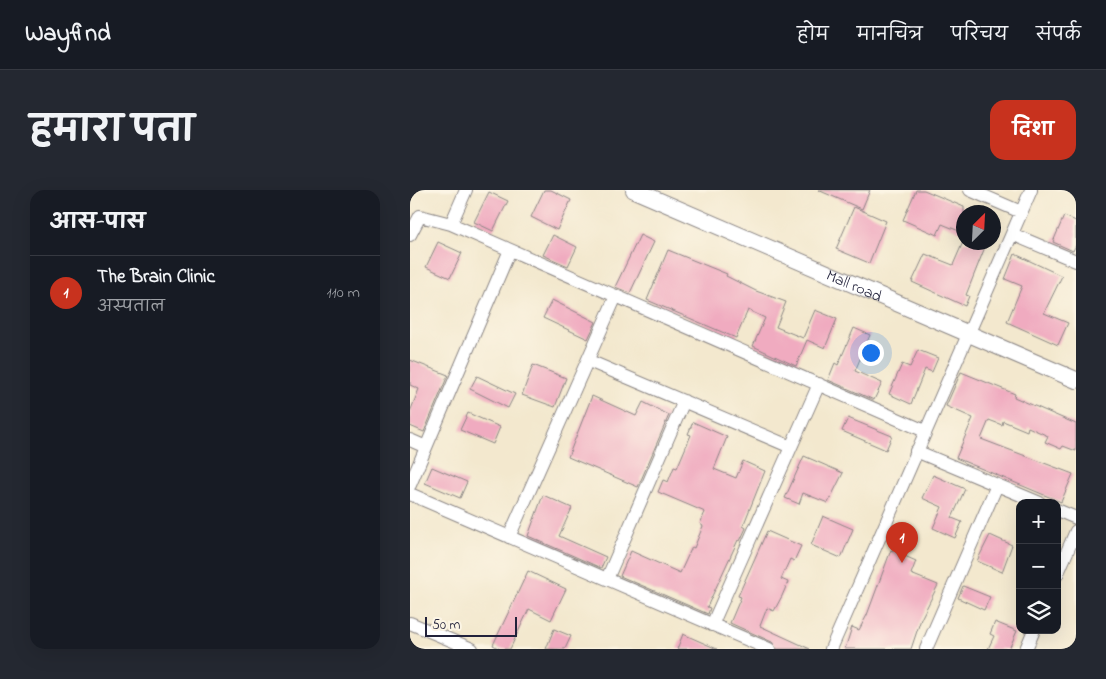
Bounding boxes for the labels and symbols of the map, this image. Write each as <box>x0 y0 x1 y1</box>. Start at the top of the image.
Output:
north arrow <box>956 205 1001 250</box>
street label: Mall road <box>822 264 885 309</box>
your location <box>858 340 884 366</box>
pin: 1 <box>886 522 918 563</box>
scale bar <box>425 614 518 637</box>

